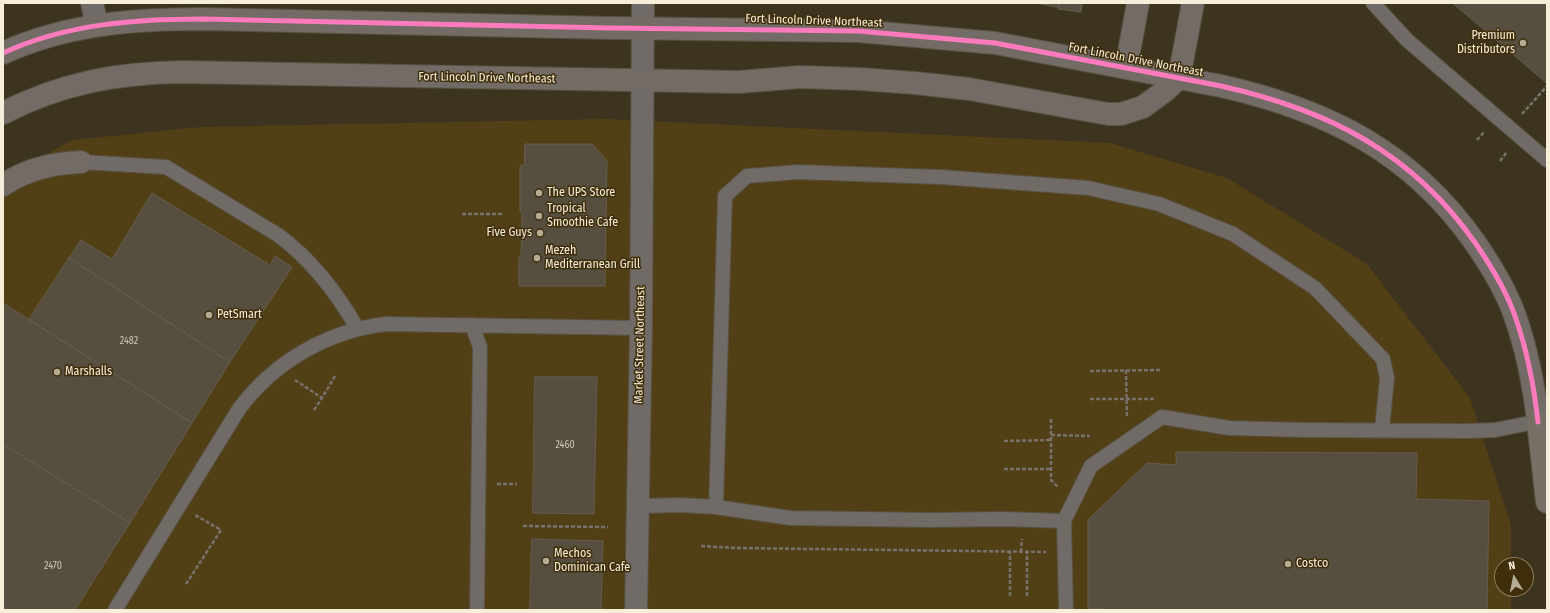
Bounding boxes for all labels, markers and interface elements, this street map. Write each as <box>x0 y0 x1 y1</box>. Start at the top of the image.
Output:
street label: Fort Lincoln Drive Northeast <box>745 11 883 31</box>
place label: Premium Distributors <box>1457 29 1515 57</box>
marker: Premium Distributors <box>1518 38 1528 48</box>
street label: Fort Lincoln Drive Northeast <box>1067 40 1205 80</box>
street label: Fort Lincoln Drive Northeast <box>418 70 556 86</box>
place label: The UPS Store <box>547 186 615 200</box>
marker: The UPS Store <box>534 188 544 198</box>
place label: Tropical Smoothie Cafe <box>547 202 618 230</box>
marker: Tropical Smoothie Cafe <box>534 211 544 221</box>
place label: Five Guys <box>487 226 532 240</box>
marker: Five Guys <box>535 228 545 238</box>
place label: Mezeh Mediterranean Grill <box>545 244 640 272</box>
marker: Mezeh Mediterranean Grill <box>532 253 542 263</box>
street label: Market Street Northeast <box>632 286 648 404</box>
place label: PetSmart <box>217 308 262 322</box>
marker: PetSmart <box>204 310 214 320</box>
house number: 2482 <box>120 335 138 347</box>
place label: Marshalls <box>65 365 112 379</box>
marker: Marshalls <box>52 367 62 377</box>
house number: 2460 <box>555 439 575 451</box>
place label: Mechos Dominican Cafe <box>554 547 630 575</box>
marker: Mechos Dominican Cafe <box>541 556 551 566</box>
place label: Costco <box>1296 557 1328 571</box>
north arrow <box>1494 557 1534 597</box>
marker: Costco <box>1283 559 1293 569</box>
text: N <box>1508 559 1516 573</box>
house number: 2470 <box>44 560 62 572</box>

